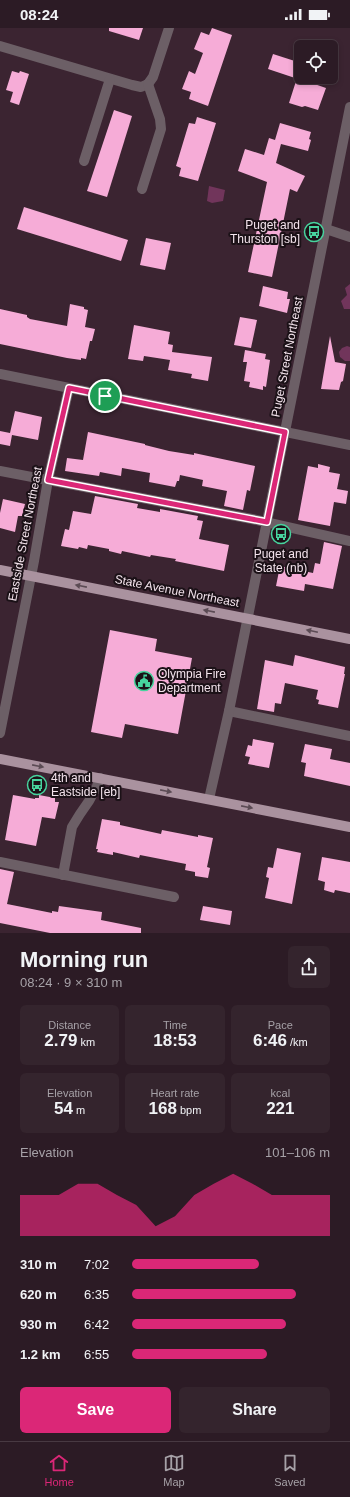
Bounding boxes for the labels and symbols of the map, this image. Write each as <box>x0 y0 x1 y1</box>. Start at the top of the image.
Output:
place label: Puget and Thurston [sb] <box>230 218 300 246</box>
bus stop icon: Puget and Thurston [sb] <box>303 221 325 243</box>
street label: Puget Street Northeast <box>268 295 306 418</box>
pin <box>88 379 122 413</box>
street label: Eastside Street Northeast <box>5 465 45 602</box>
bus stop icon: Puget and State (nb) <box>270 523 292 545</box>
place label: Puget and State (nb) <box>254 547 308 575</box>
street label: State Avenue Northeast <box>114 572 241 610</box>
one-way arrow <box>75 583 88 589</box>
one-way arrow <box>203 608 215 614</box>
one-way arrow <box>306 628 318 634</box>
place label: Olympia Fire Department <box>158 667 226 695</box>
public building icon: Olympia Fire Department <box>133 670 155 692</box>
one-way arrow <box>32 763 45 769</box>
place label: 4th and Eastside [eb] <box>51 771 120 799</box>
bus stop icon: 4th and Eastside [eb] <box>26 774 48 796</box>
one-way arrow <box>160 788 172 794</box>
one-way arrow <box>241 804 254 810</box>

